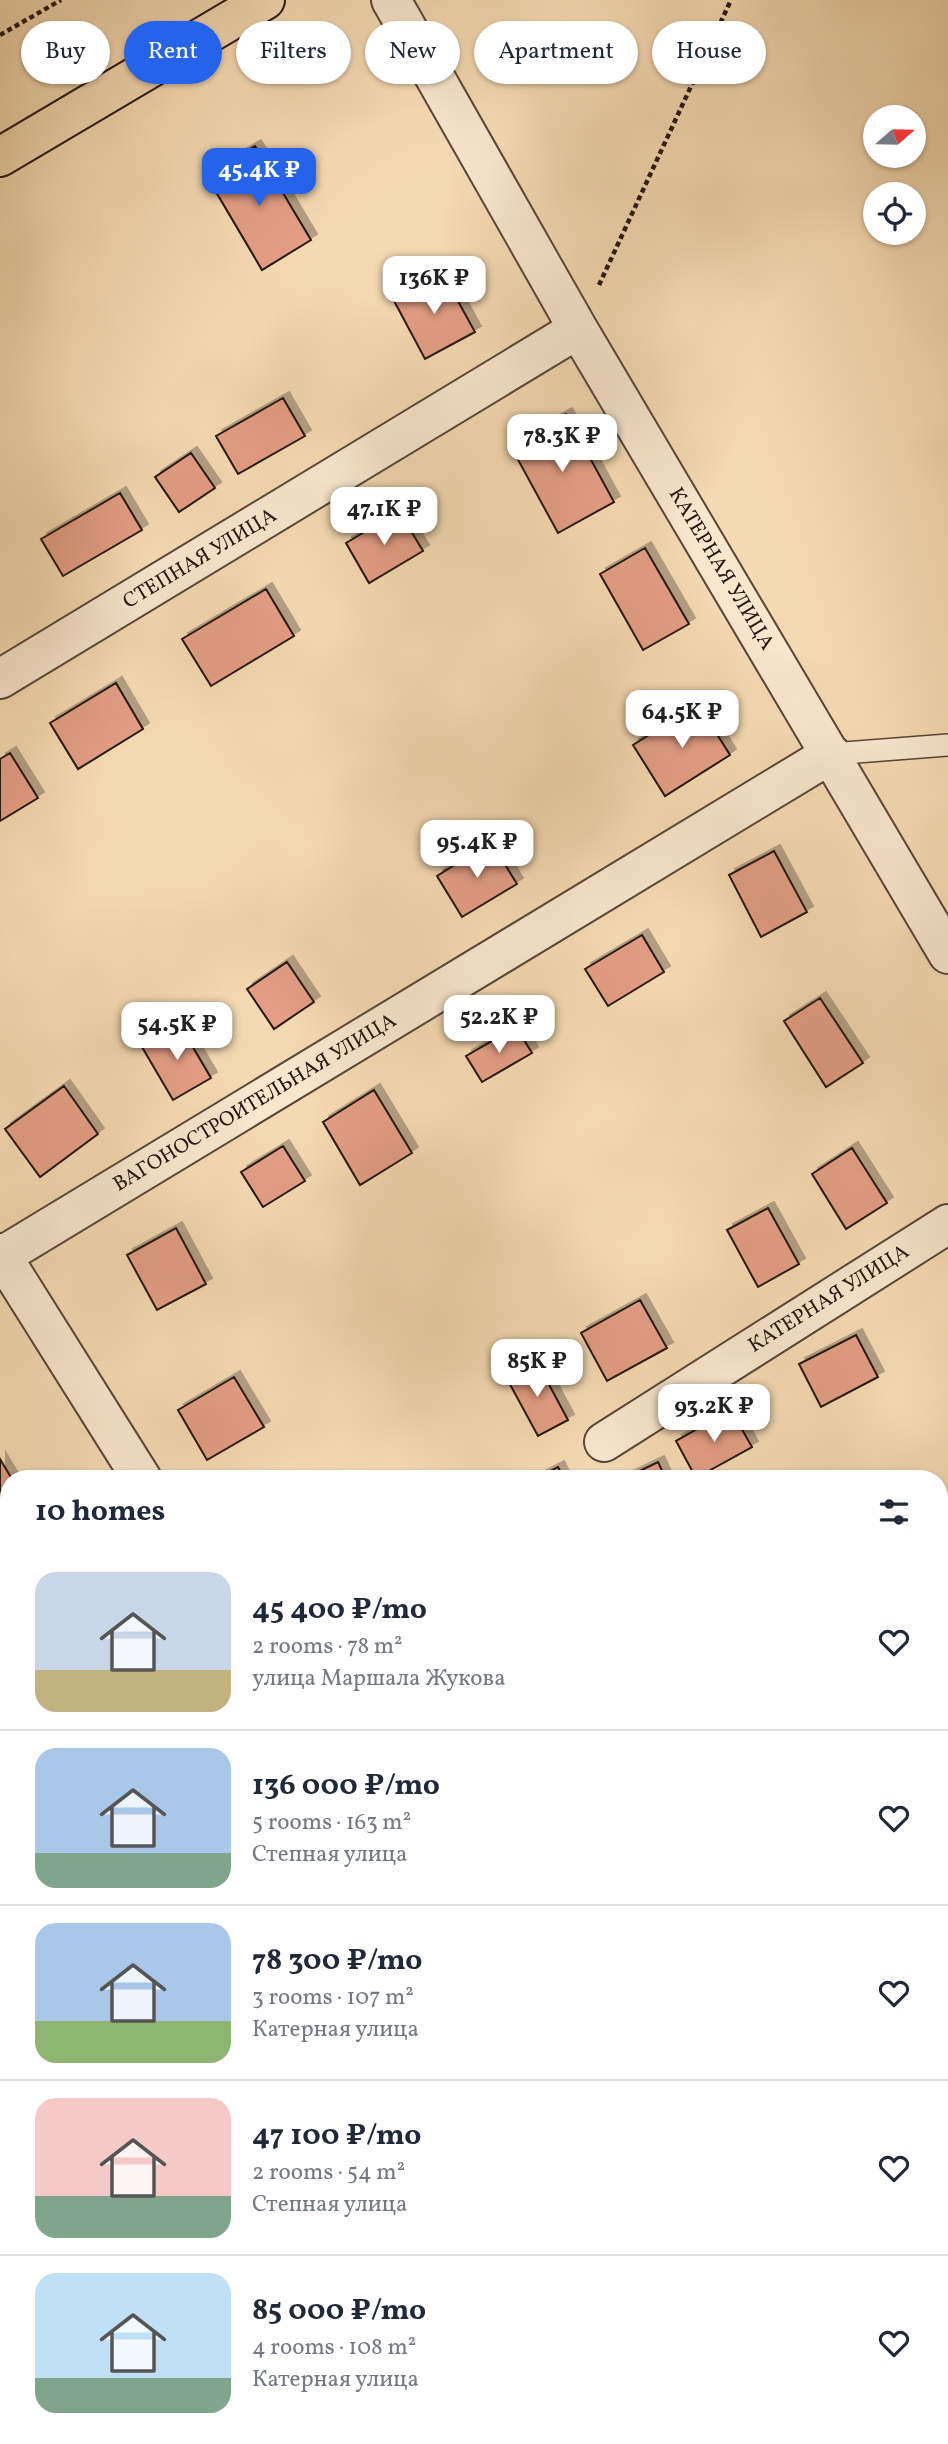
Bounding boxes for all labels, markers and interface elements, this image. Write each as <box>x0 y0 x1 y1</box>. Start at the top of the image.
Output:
chip: Buy <box>21 21 110 84</box>
chip: Rent <box>124 21 222 84</box>
chip: Filters <box>236 21 351 84</box>
chip: New <box>365 21 460 84</box>
chip: Apartment <box>474 21 638 84</box>
chip: House <box>652 21 766 84</box>
north arrow <box>863 105 926 168</box>
map controls <box>863 105 926 245</box>
pin: 45.4K ₽ <box>194 148 324 208</box>
text: 45.4K ₽ <box>218 155 300 187</box>
button: locate <box>863 182 926 245</box>
pin: 136K ₽ <box>377 256 491 316</box>
text: 136K ₽ <box>399 263 469 295</box>
pin: 78.3K ₽ <box>497 414 627 474</box>
text: 78.3K ₽ <box>523 421 601 453</box>
street label: КАТЕРНАЯ УЛИЦА <box>661 482 781 656</box>
pin: 47.1K ₽ <box>319 488 449 547</box>
text: 47.1K ₽ <box>346 494 422 526</box>
street label: СТЕПНАЯ УЛИЦА <box>118 501 282 616</box>
pin: 64.5K ₽ <box>617 690 747 750</box>
text: 64.5K ₽ <box>642 697 722 729</box>
pin: 95.4K ₽ <box>412 820 542 880</box>
text: 95.4K ₽ <box>436 827 518 859</box>
pin: 52.2K ₽ <box>434 996 564 1055</box>
pin: 54.5K ₽ <box>112 1002 242 1062</box>
text: 52.2K ₽ <box>460 1002 538 1034</box>
street label: ВАГОНОСТРОИТЕЛЬНАЯ УЛИЦА <box>108 1007 402 1199</box>
text: 54.5K ₽ <box>137 1009 217 1041</box>
street label: КАТЕРНАЯ УЛИЦА <box>743 1238 915 1360</box>
pin: 85K ₽ <box>488 1340 586 1399</box>
text: 85K ₽ <box>507 1346 567 1378</box>
pin: 93.2K ₽ <box>649 1384 779 1444</box>
text: 93.2K ₽ <box>674 1391 754 1423</box>
text: 10 homes <box>35 1491 165 1533</box>
icon: filters <box>875 1493 913 1531</box>
text: 45 400 ₽/mo <box>252 1589 427 1631</box>
icon: home <box>91 1600 175 1684</box>
icon: heart <box>875 1623 913 1661</box>
text: 2 rooms · 78 m² <box>252 1631 403 1663</box>
text: улица Маршала Жукова <box>252 1663 506 1695</box>
text: 136 000 ₽/mo <box>252 1765 440 1807</box>
icon: home <box>91 1776 175 1860</box>
icon: heart <box>875 1799 913 1837</box>
text: 5 rooms · 163 m² <box>252 1807 411 1839</box>
text: Степная улица <box>252 1839 407 1871</box>
text: 78 300 ₽/mo <box>252 1940 422 1982</box>
icon: home <box>91 1951 175 2035</box>
icon: heart <box>875 1974 913 2012</box>
text: 3 rooms · 107 m² <box>252 1982 414 2014</box>
text: Катерная улица <box>252 2014 419 2046</box>
text: 47 100 ₽/mo <box>252 2115 422 2157</box>
icon: home <box>91 2126 175 2210</box>
icon: heart <box>875 2149 913 2187</box>
text: 2 rooms · 54 m² <box>252 2157 405 2189</box>
text: Степная улица <box>252 2189 407 2221</box>
text: 85 000 ₽/mo <box>252 2290 426 2332</box>
icon: home <box>91 2301 175 2385</box>
icon: heart <box>875 2324 913 2362</box>
text: 4 rooms · 108 m² <box>252 2332 416 2364</box>
text: Катерная улица <box>252 2364 419 2396</box>

